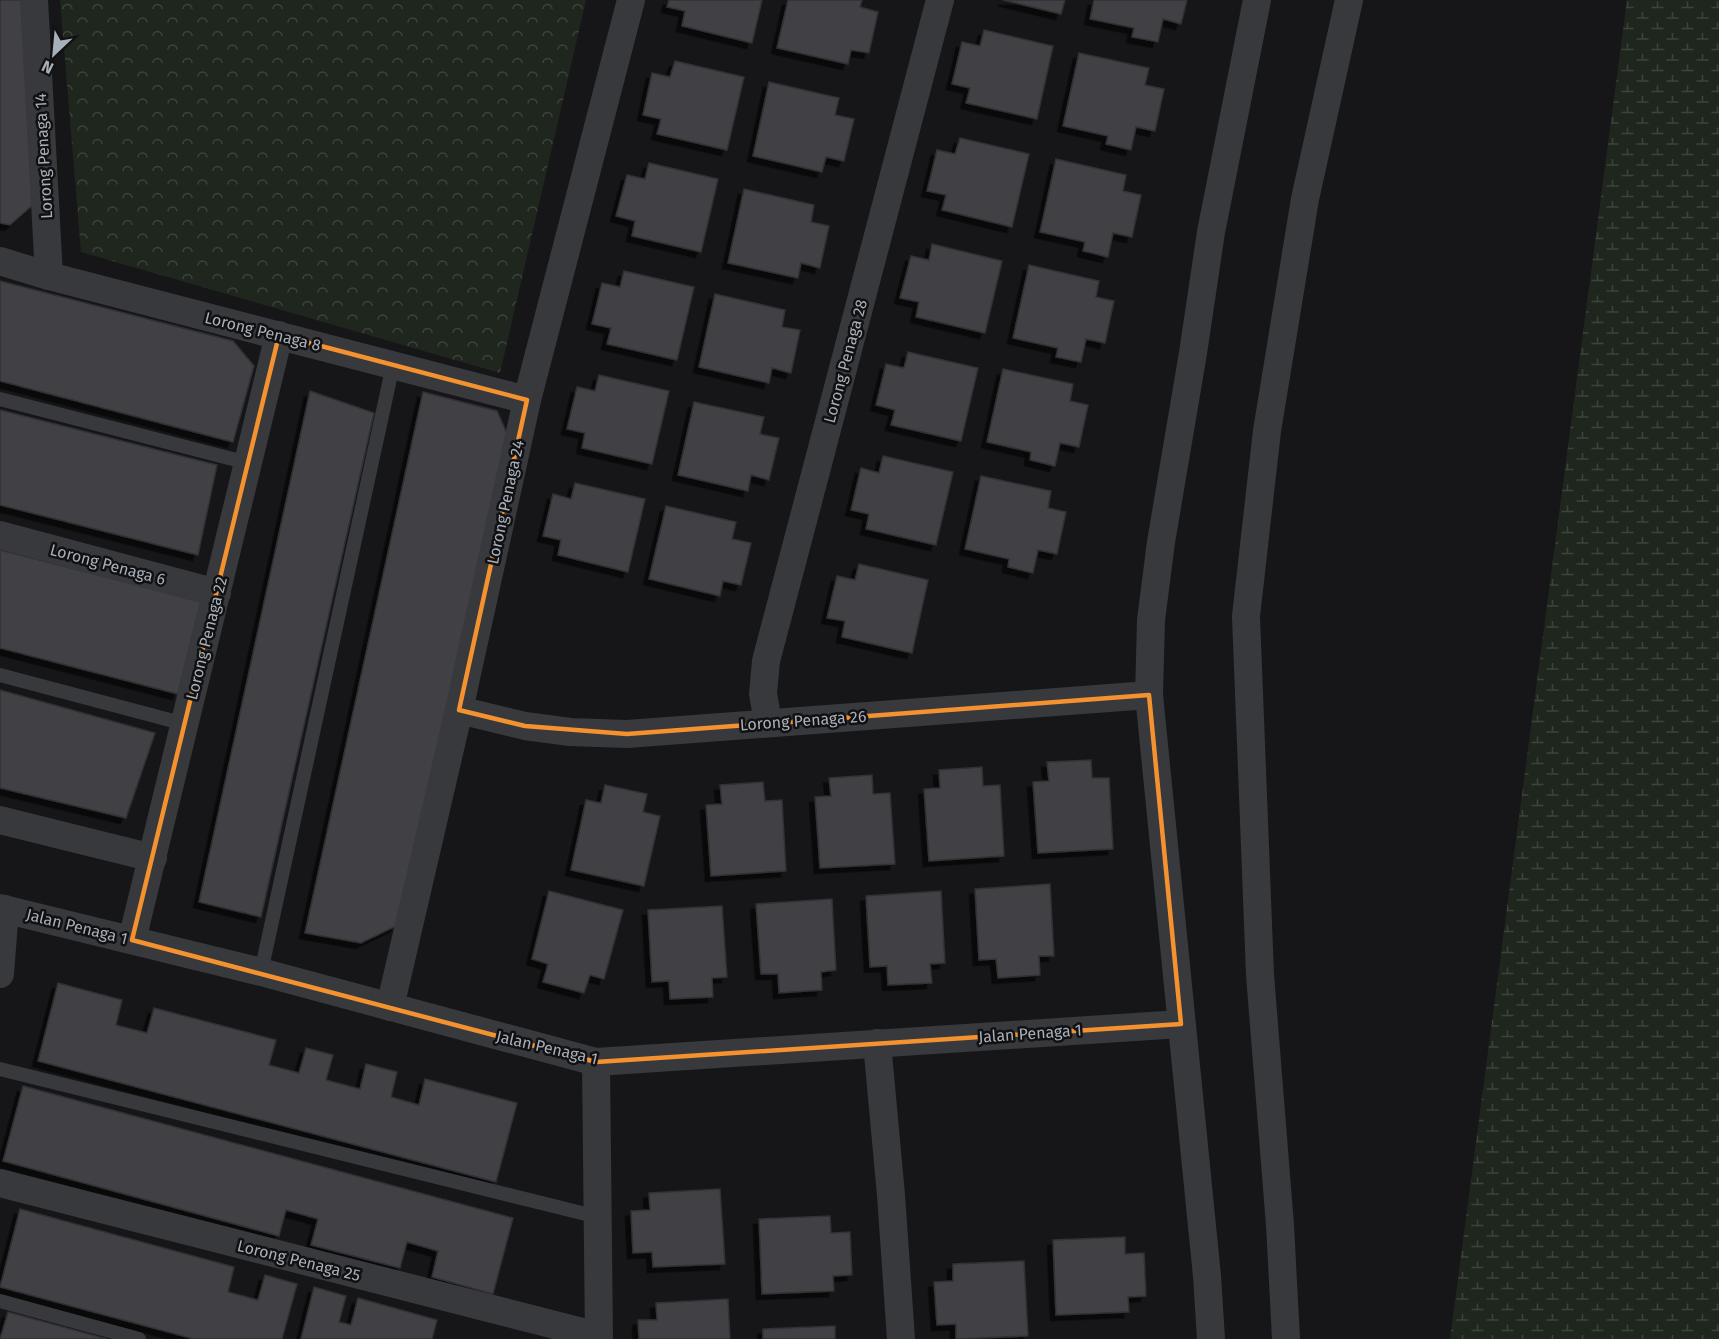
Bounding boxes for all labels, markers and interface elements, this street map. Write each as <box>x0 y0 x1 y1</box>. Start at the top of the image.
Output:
north arrow <box>24 24 84 84</box>
text: N <box>39 56 57 78</box>
street label: Lorong Penaga 14 <box>31 92 56 219</box>
street label: Lorong Penaga 28 <box>820 297 871 425</box>
street label: Lorong Penaga 8 <box>203 308 323 355</box>
street label: Lorong Penaga 24 <box>483 438 528 566</box>
street label: Lorong Penaga 6 <box>48 540 168 589</box>
street label: Lorong Penaga 22 <box>182 575 231 702</box>
street label: Lorong Penaga 26 <box>739 707 867 734</box>
street label: Jalan Penaga 1 <box>24 905 129 948</box>
street label: Jalan Penaga 1 <box>978 1020 1082 1047</box>
street label: Jalan Penaga 1 <box>494 1027 600 1068</box>
street label: Lorong Penaga 25 <box>235 1236 362 1285</box>

